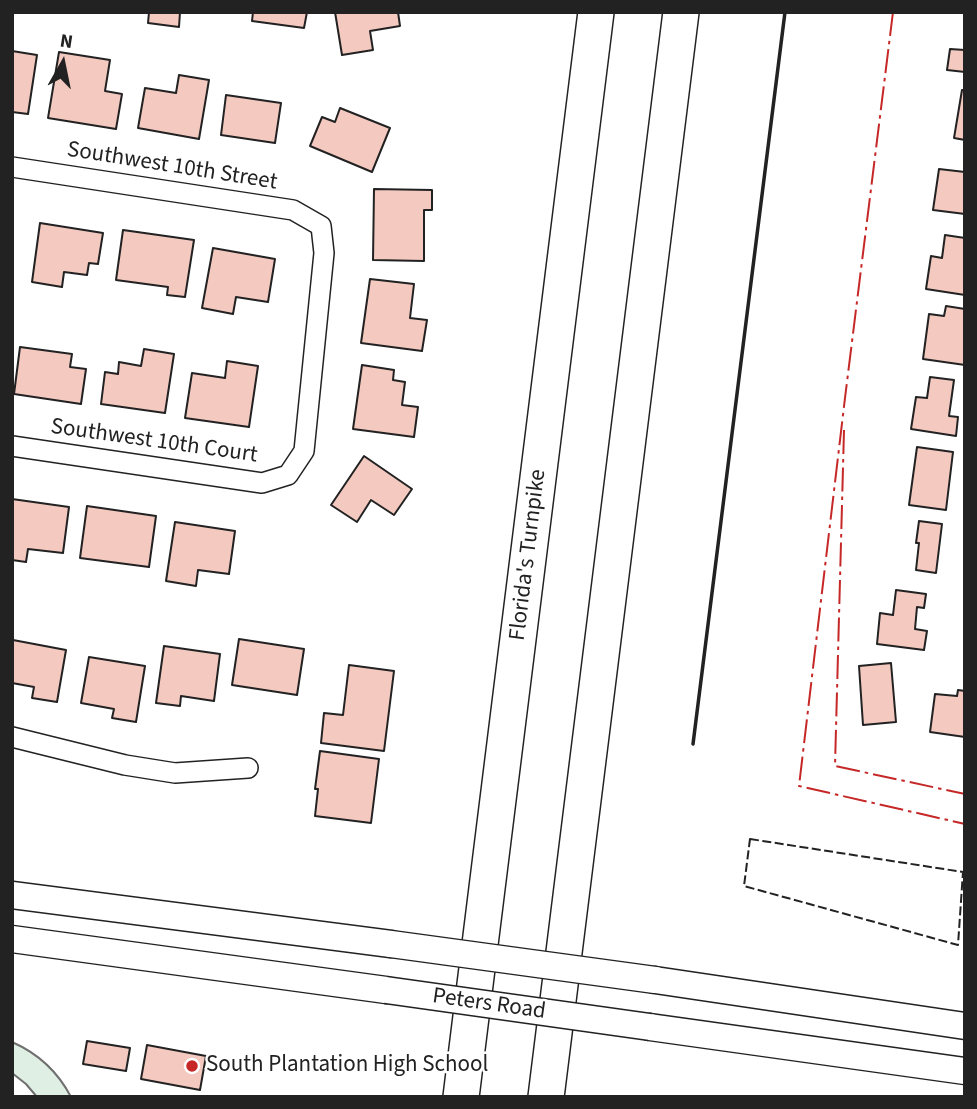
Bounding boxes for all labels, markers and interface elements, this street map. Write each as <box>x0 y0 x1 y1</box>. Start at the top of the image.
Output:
text: N <box>58 27 75 56</box>
north arrow <box>28 28 98 98</box>
street label: Southwest 10th Street <box>65 137 279 197</box>
street label: Southwest 10th Court <box>49 414 259 470</box>
street label: Florida's Turnpike <box>505 468 553 642</box>
street label: Peters Road <box>431 983 547 1027</box>
place label: South Plantation High School <box>206 1052 488 1080</box>
marker: South Plantation High School <box>184 1058 200 1074</box>

